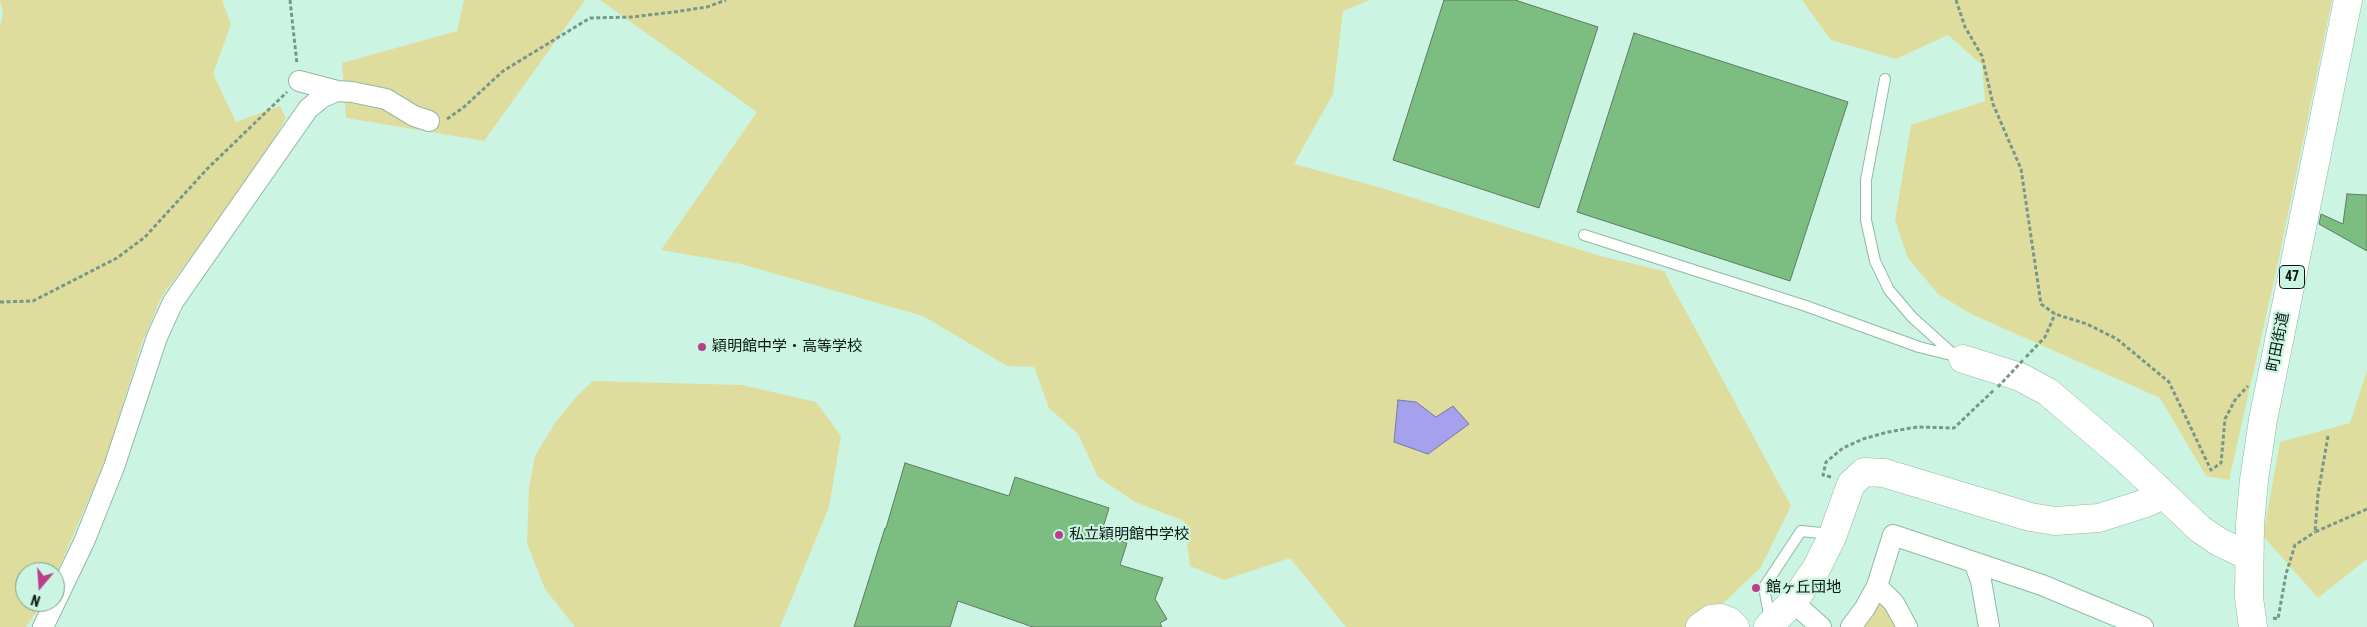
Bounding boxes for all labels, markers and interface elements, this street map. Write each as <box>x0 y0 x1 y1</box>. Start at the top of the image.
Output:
road number: 47 <box>2280 266 2304 288</box>
street label: 町田街道 <box>2264 311 2294 373</box>
place label: 穎明館中学・高等学校 <box>712 338 862 356</box>
marker: 穎明館中学・高等学校 <box>696 341 708 353</box>
place label: 私立穎明館中学校 <box>1069 526 1189 544</box>
marker: 私立穎明館中学校 <box>1053 529 1065 541</box>
north arrow <box>15 562 65 612</box>
place label: 館ヶ丘団地 <box>1766 579 1841 597</box>
marker: 館ヶ丘団地 <box>1750 582 1762 594</box>
text: N <box>29 591 42 609</box>

